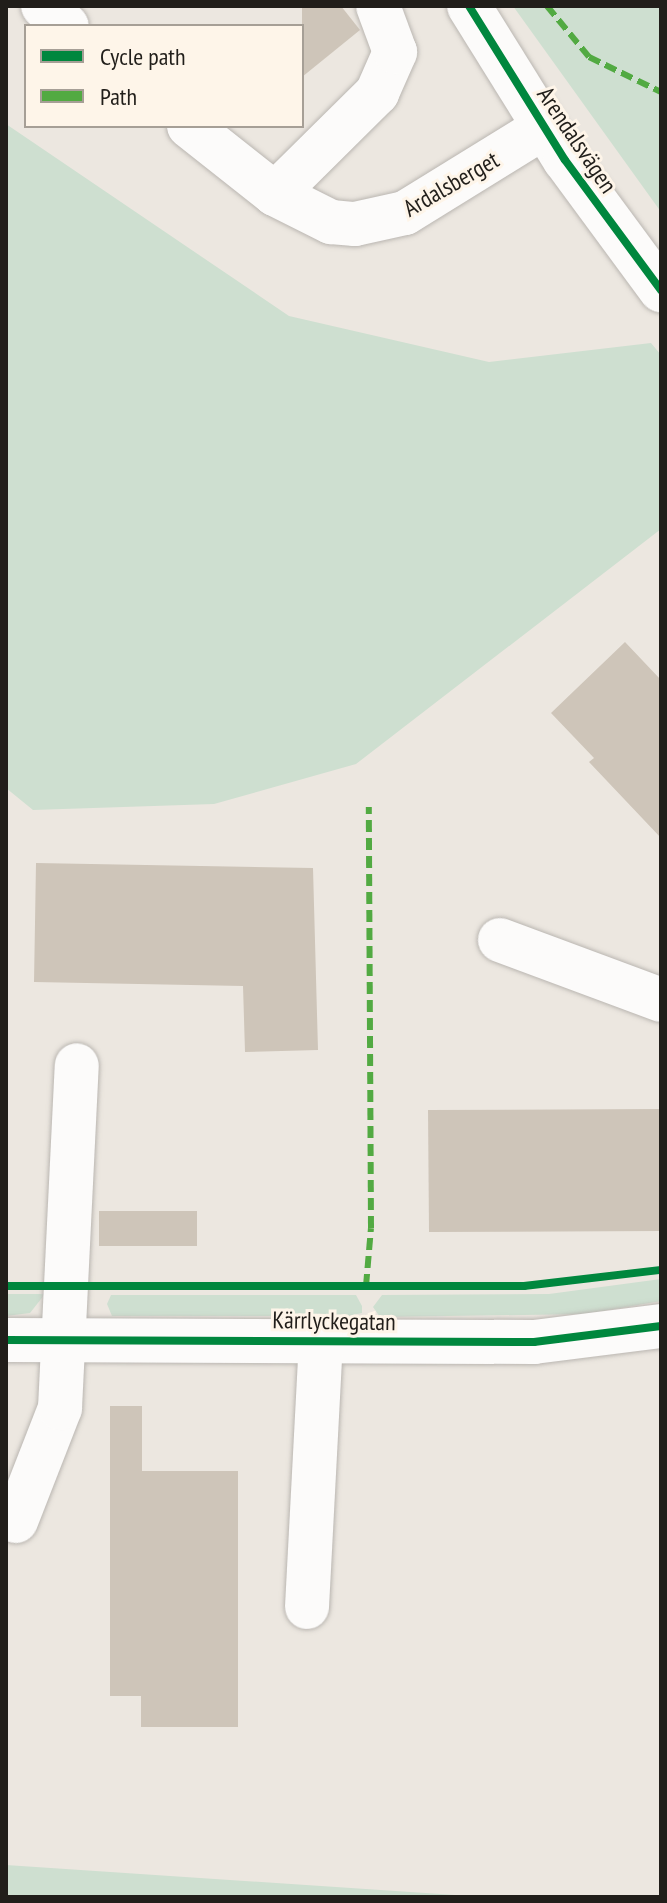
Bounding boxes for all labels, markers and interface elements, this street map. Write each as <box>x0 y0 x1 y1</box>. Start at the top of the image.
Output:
legend <box>24 24 304 128</box>
text: Cycle path <box>100 41 186 72</box>
text: Path <box>100 81 137 112</box>
street label: Arendalsvägen <box>531 81 623 199</box>
street label: Ardalsberget <box>398 145 504 223</box>
street label: Kärrlyckegatan <box>272 1306 396 1336</box>

